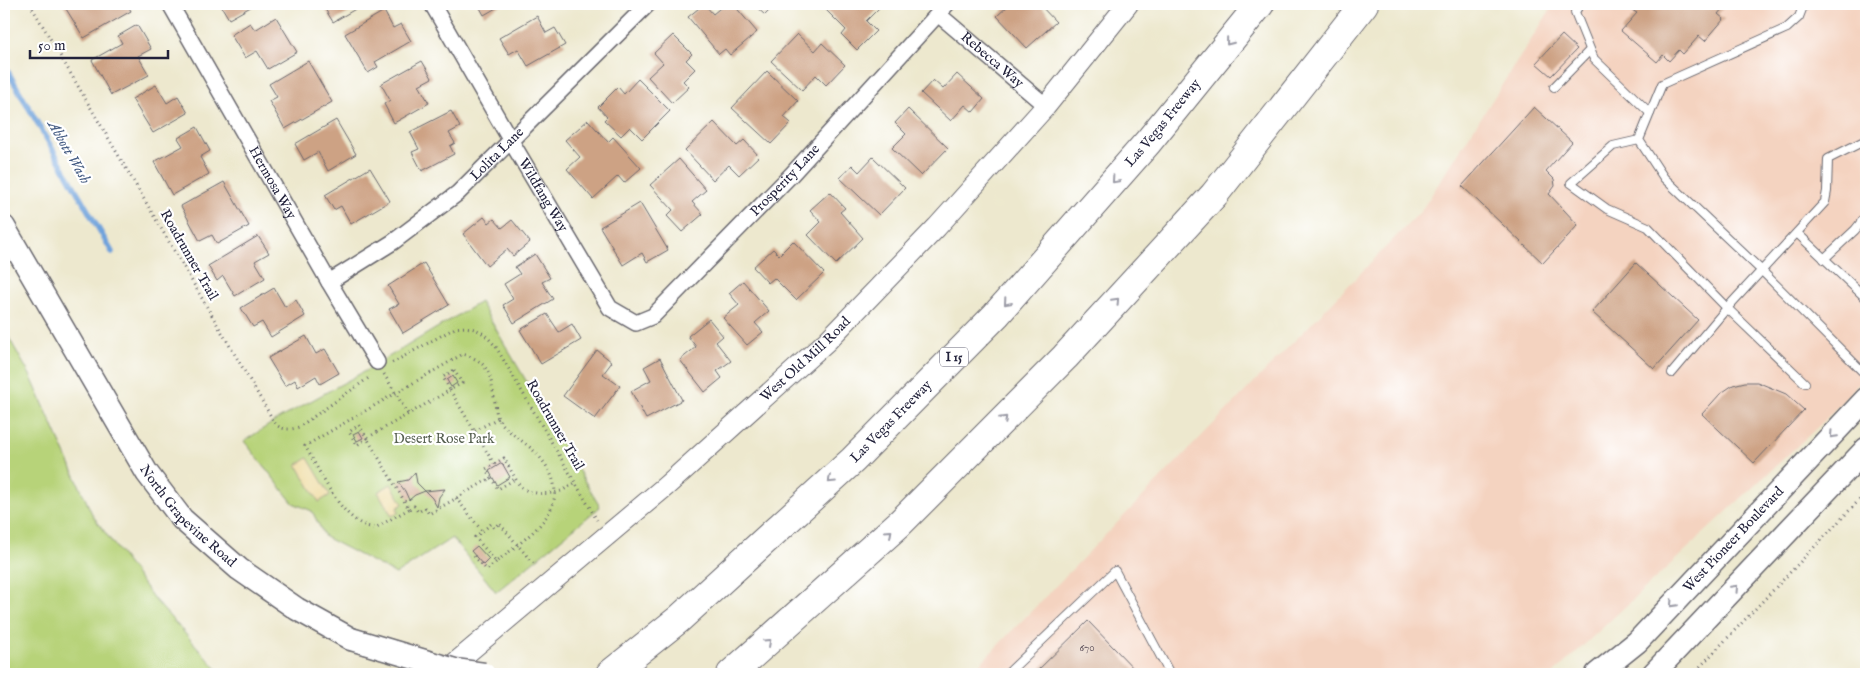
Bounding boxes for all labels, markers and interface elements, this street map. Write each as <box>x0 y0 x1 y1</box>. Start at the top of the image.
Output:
scale bar <box>30 28 168 60</box>
street label: Rebecca Way <box>957 28 1027 92</box>
text: 50 m <box>38 36 66 55</box>
one-way arrow <box>1226 36 1235 45</box>
street label: Las Vegas Freeway <box>1121 75 1205 171</box>
water label: Abbott Wash <box>42 115 95 188</box>
street label: Lolita Lane <box>466 123 528 185</box>
street label: Prosperity Lane <box>746 140 824 220</box>
street label: Hermosa Way <box>244 143 300 223</box>
street label: Wildfang Way <box>514 155 572 235</box>
one-way arrow <box>1111 175 1120 184</box>
street label: Roadrunner Trail <box>156 207 222 304</box>
one-way arrow <box>1004 296 1013 305</box>
one-way arrow <box>1110 298 1119 307</box>
street label: West Old Mill Road <box>757 312 855 406</box>
road number: I 15 <box>940 348 968 367</box>
street label: Las Vegas Freeway <box>846 376 936 467</box>
street label: Roadrunner Trail <box>522 377 588 474</box>
one-way arrow <box>998 415 1007 424</box>
one-way arrow <box>1830 429 1839 438</box>
park label: Desert Rose Park <box>393 430 495 448</box>
street label: North Grapevine Road <box>135 462 240 572</box>
one-way arrow <box>828 474 837 483</box>
street label: West Pioneer Boulevard <box>1679 482 1788 596</box>
one-way arrow <box>883 530 892 539</box>
one-way arrow <box>1729 585 1738 594</box>
one-way arrow <box>1670 598 1679 607</box>
one-way arrow <box>762 639 771 648</box>
house number: 670 <box>1079 641 1095 655</box>

